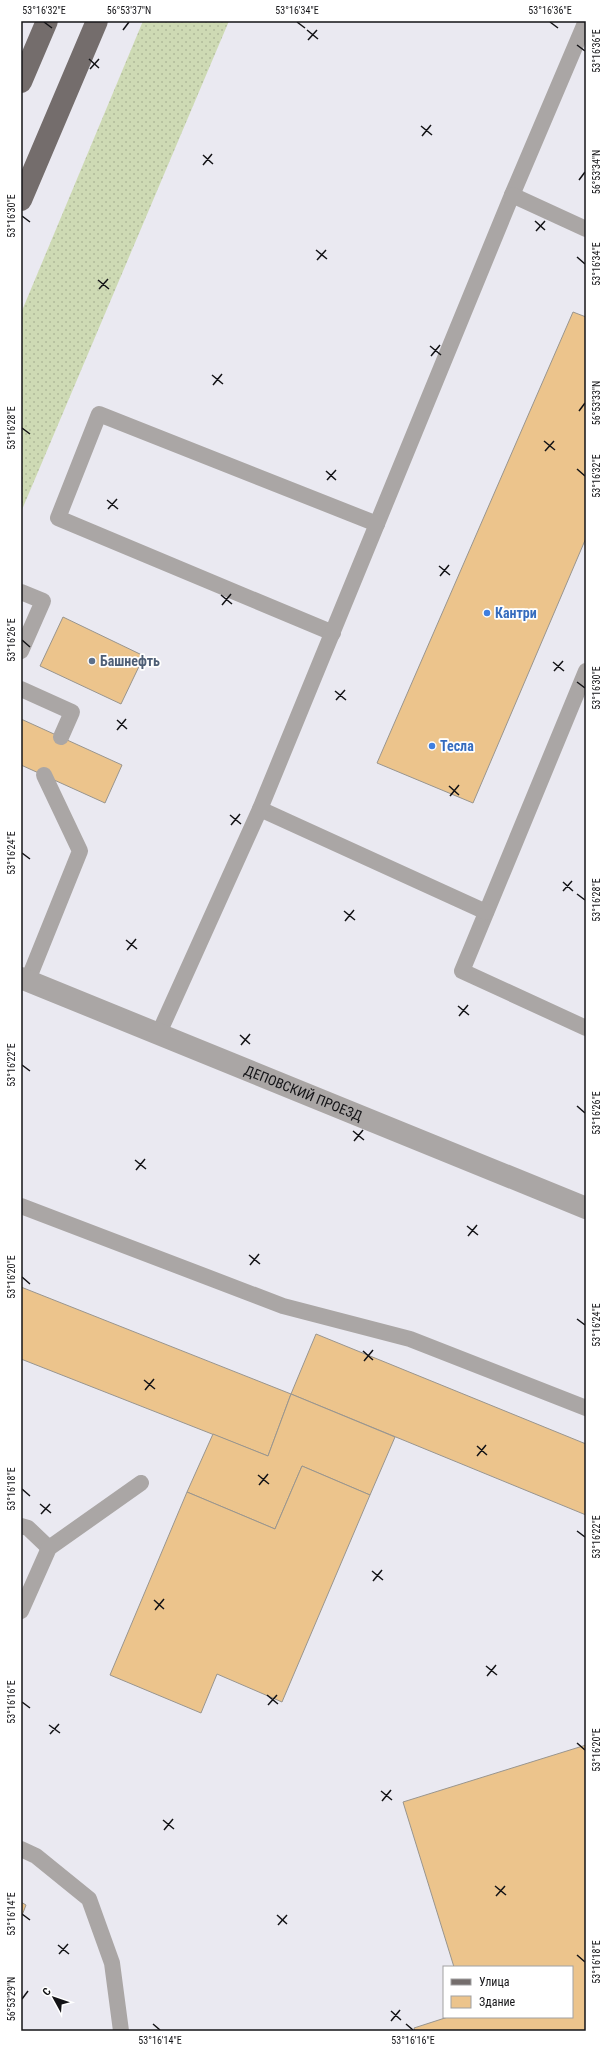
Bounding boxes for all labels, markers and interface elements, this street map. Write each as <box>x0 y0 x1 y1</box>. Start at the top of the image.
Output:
text: 53°16'32"E <box>22 5 66 16</box>
text: 56°53'37"N <box>107 5 151 16</box>
text: 53°16'34"E <box>275 5 319 16</box>
text: 53°16'36"E <box>528 5 572 16</box>
text: 53°16'36"E <box>591 29 602 73</box>
text: 56°53'34"N <box>591 150 602 194</box>
text: 53°16'30"E <box>6 194 17 238</box>
text: 53°16'34"E <box>591 242 602 286</box>
text: 56°53'33"N <box>591 381 602 425</box>
text: 53°16'28"E <box>6 406 17 450</box>
text: 53°16'32"E <box>591 454 602 498</box>
place label: Кантри <box>495 605 537 621</box>
marker: Кантри <box>482 608 492 618</box>
text: 53°16'26"E <box>6 618 17 662</box>
place label: Башнефть <box>100 653 160 669</box>
marker: Башнефть <box>87 656 97 666</box>
text: 53°16'30"E <box>591 666 602 710</box>
place label: Тесла <box>440 738 474 754</box>
marker: Тесла <box>427 741 437 751</box>
text: 53°16'24"E <box>6 831 17 875</box>
text: 53°16'28"E <box>591 878 602 922</box>
text: 53°16'22"E <box>6 1043 17 1087</box>
street label: ДЕПОВСКИЙ ПРОЕЗД <box>242 1062 365 1124</box>
text: 53°16'26"E <box>591 1091 602 1135</box>
text: 53°16'20"E <box>6 1255 17 1299</box>
text: 53°16'24"E <box>591 1303 602 1347</box>
text: 53°16'18"E <box>6 1467 17 1511</box>
text: 53°16'22"E <box>591 1515 602 1559</box>
text: 53°16'16"E <box>6 1680 17 1724</box>
text: 53°16'20"E <box>591 1728 602 1772</box>
text: 53°16'14"E <box>6 1892 17 1936</box>
text: 53°16'18"E <box>591 1940 602 1984</box>
legend <box>443 1966 573 2018</box>
text: Улица <box>479 1975 510 1989</box>
text: 56°53'29"N <box>6 1977 17 2021</box>
north arrow <box>34 1978 74 2018</box>
text: С <box>40 1985 54 1998</box>
text: Здание <box>479 1995 516 2009</box>
text: 53°16'14"E <box>138 2035 182 2046</box>
text: 53°16'16"E <box>391 2035 435 2046</box>

